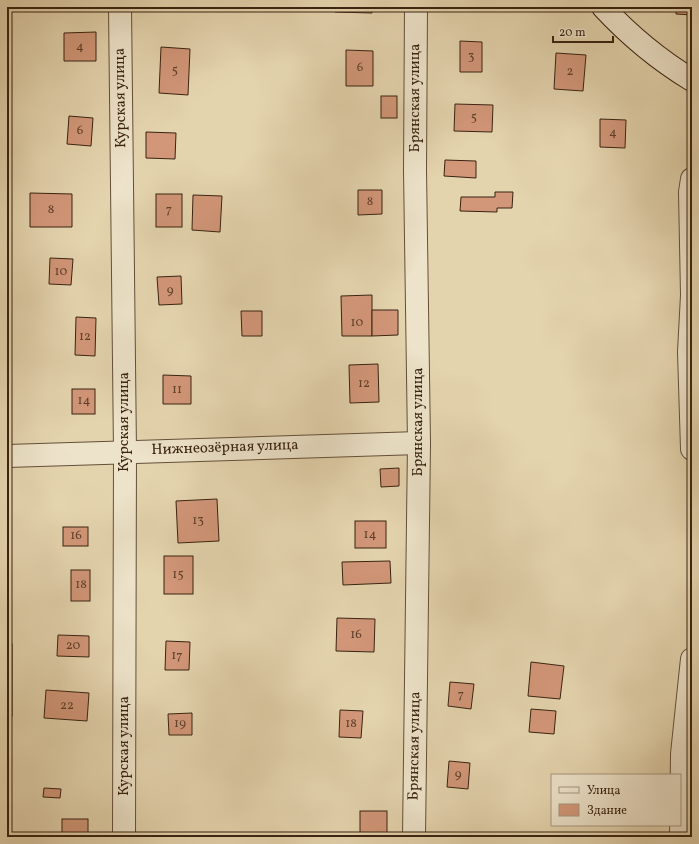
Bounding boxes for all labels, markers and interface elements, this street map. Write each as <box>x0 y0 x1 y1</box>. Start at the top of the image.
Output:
scale bar <box>553 18 613 44</box>
text: 20 m <box>559 25 586 41</box>
house number: 4 <box>76 38 84 56</box>
street label: Брянская улица <box>405 44 426 152</box>
street label: Курская улица <box>110 48 132 148</box>
house number: 3 <box>468 48 475 66</box>
house number: 6 <box>357 59 364 77</box>
house number: 5 <box>172 62 178 80</box>
house number: 2 <box>567 63 574 81</box>
house number: 5 <box>471 109 477 127</box>
house number: 6 <box>77 122 84 140</box>
house number: 4 <box>609 124 617 142</box>
house number: 8 <box>367 193 373 211</box>
house number: 8 <box>48 201 54 219</box>
house number: 7 <box>166 201 172 219</box>
house number: 10 <box>55 263 68 281</box>
house number: 9 <box>167 282 174 300</box>
house number: 10 <box>351 314 364 332</box>
house number: 12 <box>79 328 91 346</box>
street label: Брянская улица <box>408 368 429 476</box>
street label: Курская улица <box>114 372 135 472</box>
house number: 12 <box>358 375 370 393</box>
house number: 11 <box>172 381 182 399</box>
house number: 14 <box>78 392 91 410</box>
street label: Нижнеозёрная улица <box>151 435 299 461</box>
house number: 13 <box>192 512 204 530</box>
house number: 14 <box>364 526 377 544</box>
house number: 16 <box>70 527 82 545</box>
house number: 15 <box>172 566 184 584</box>
house number: 18 <box>75 576 87 594</box>
house number: 16 <box>350 626 362 644</box>
house number: 20 <box>66 637 81 655</box>
house number: 17 <box>171 647 183 665</box>
house number: 7 <box>458 686 464 704</box>
street label: Брянская улица <box>404 691 426 801</box>
street label: Курская улица <box>114 696 135 796</box>
house number: 22 <box>60 697 74 715</box>
house number: 19 <box>174 715 186 733</box>
house number: 18 <box>345 715 357 733</box>
house number: 9 <box>455 766 462 784</box>
legend <box>551 774 681 826</box>
text: Улица <box>587 783 620 799</box>
text: Здание <box>587 803 627 819</box>

